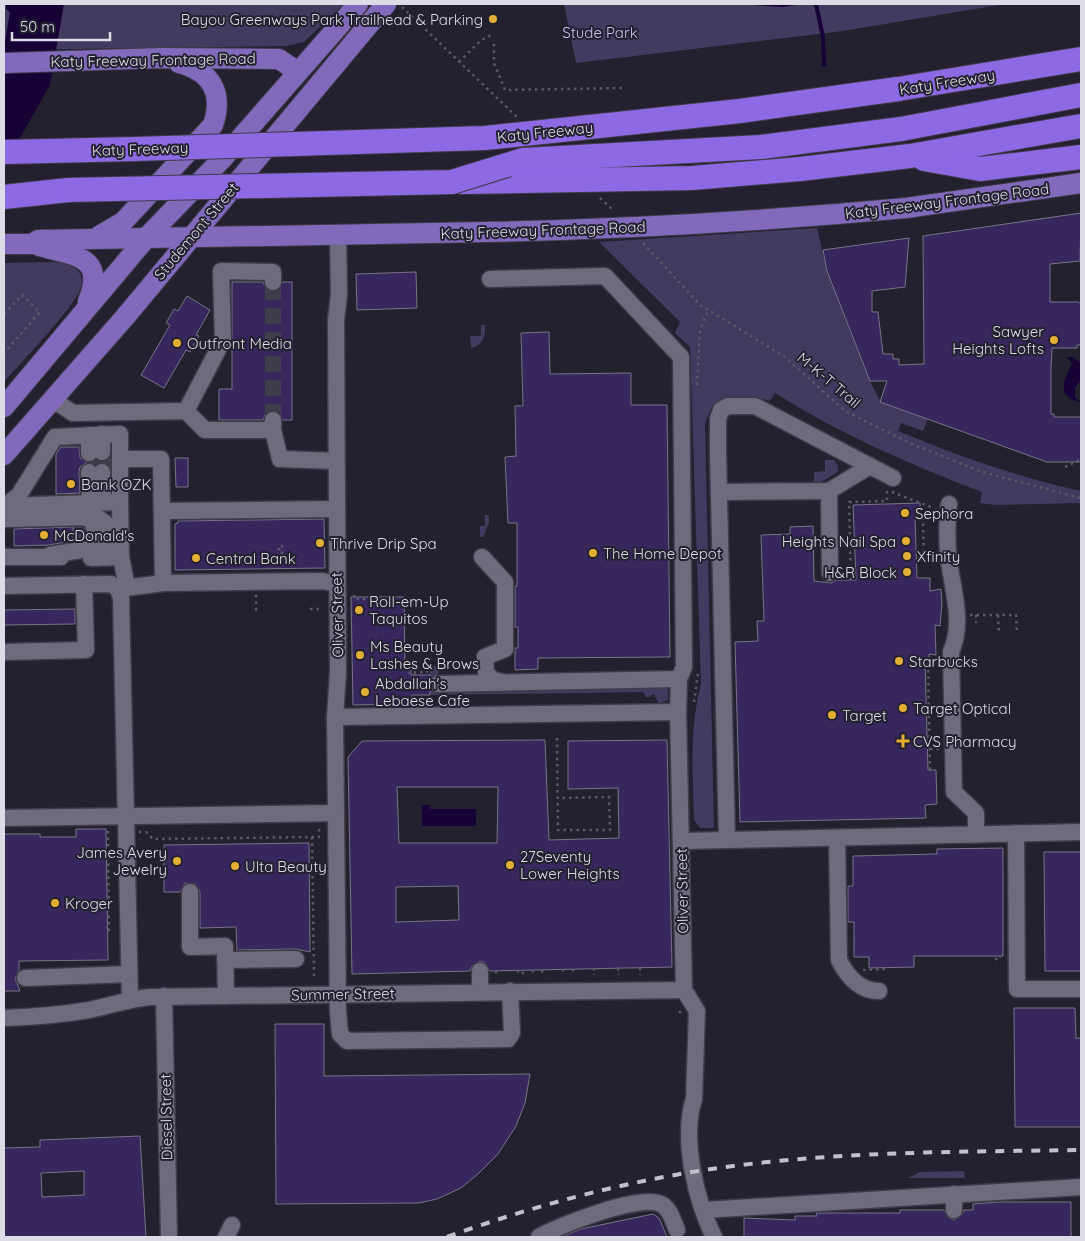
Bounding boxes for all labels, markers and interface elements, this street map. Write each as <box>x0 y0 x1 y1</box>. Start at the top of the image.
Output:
scale bar <box>12 10 110 42</box>
place label: Bayou Greenways Park Trailhead & Parking <box>181 10 483 29</box>
marker: Bayou Greenways Park Trailhead & Parking <box>487 13 499 25</box>
text: 50 m <box>20 17 55 36</box>
park label: Stude Park <box>562 23 638 42</box>
street label: Katy Freeway Frontage Road <box>50 49 256 71</box>
street label: Katy Freeway <box>898 65 996 99</box>
street label: Katy Freeway <box>496 118 594 146</box>
street label: Katy Freeway <box>91 138 189 160</box>
street label: Studemont Street <box>150 178 242 284</box>
street label: Katy Freeway Frontage Road <box>844 179 1050 223</box>
street label: Katy Freeway Frontage Road <box>440 217 646 243</box>
place label: Sawyer Heights Lofts <box>952 322 1044 358</box>
place label: Outfront Media <box>187 334 292 353</box>
marker: Sawyer Heights Lofts <box>1048 334 1060 346</box>
marker: Outfront Media <box>171 337 183 349</box>
street label: M-K-T Trail <box>793 348 865 412</box>
place label: Bank OZK <box>81 475 152 494</box>
marker: Bank OZK <box>65 478 77 490</box>
place label: Sephora <box>915 504 973 523</box>
marker: Sephora <box>899 507 911 519</box>
place label: McDonald's <box>54 526 134 545</box>
marker: McDonald's <box>38 529 50 541</box>
place label: Heights Nail Spa <box>782 532 896 551</box>
place label: Thrive Drip Spa <box>330 534 437 553</box>
marker: Heights Nail Spa <box>900 535 912 547</box>
marker: Thrive Drip Spa <box>314 537 326 549</box>
place label: The Home Depot <box>603 544 722 563</box>
marker: The Home Depot <box>587 547 599 559</box>
place label: Xfinity <box>917 547 960 566</box>
place label: Central Bank <box>206 549 296 568</box>
marker: Xfinity <box>901 550 913 562</box>
marker: Central Bank <box>190 552 202 564</box>
place label: H&R Block <box>824 563 897 582</box>
marker: H&R Block <box>901 566 913 578</box>
street label: Oliver Street <box>327 572 347 658</box>
place label: Roll-em-Up Taquitos <box>369 592 449 628</box>
marker: Roll-em-Up Taquitos <box>353 604 365 616</box>
place label: Ms Beauty Lashes & Brows <box>370 637 479 673</box>
marker: Ms Beauty Lashes & Brows <box>354 649 366 661</box>
place label: Starbucks <box>909 652 978 671</box>
marker: Starbucks <box>893 655 905 667</box>
place label: Abdallah's Lebaese Cafe <box>375 674 470 710</box>
marker: Abdallah's Lebaese Cafe <box>359 686 371 698</box>
place label: Target Optical <box>913 699 1011 718</box>
marker: Target Optical <box>897 702 909 714</box>
place label: Target <box>842 706 887 725</box>
marker: Target <box>826 709 838 721</box>
place label: CVS Pharmacy <box>913 732 1017 751</box>
marker: CVS Pharmacy <box>897 735 909 747</box>
place label: James Avery Jewelry <box>76 843 167 879</box>
place label: 27Seventy Lower Heights <box>520 847 619 883</box>
street label: Oliver Street <box>672 848 692 934</box>
marker: James Avery Jewelry <box>171 855 183 867</box>
place label: Ulta Beauty <box>245 857 327 876</box>
marker: 27Seventy Lower Heights <box>504 859 516 871</box>
marker: Ulta Beauty <box>229 860 241 872</box>
place label: Kroger <box>65 894 113 913</box>
marker: Kroger <box>49 897 61 909</box>
street label: Summer Street <box>291 984 395 1004</box>
street label: Diesel Street <box>156 1074 176 1160</box>

